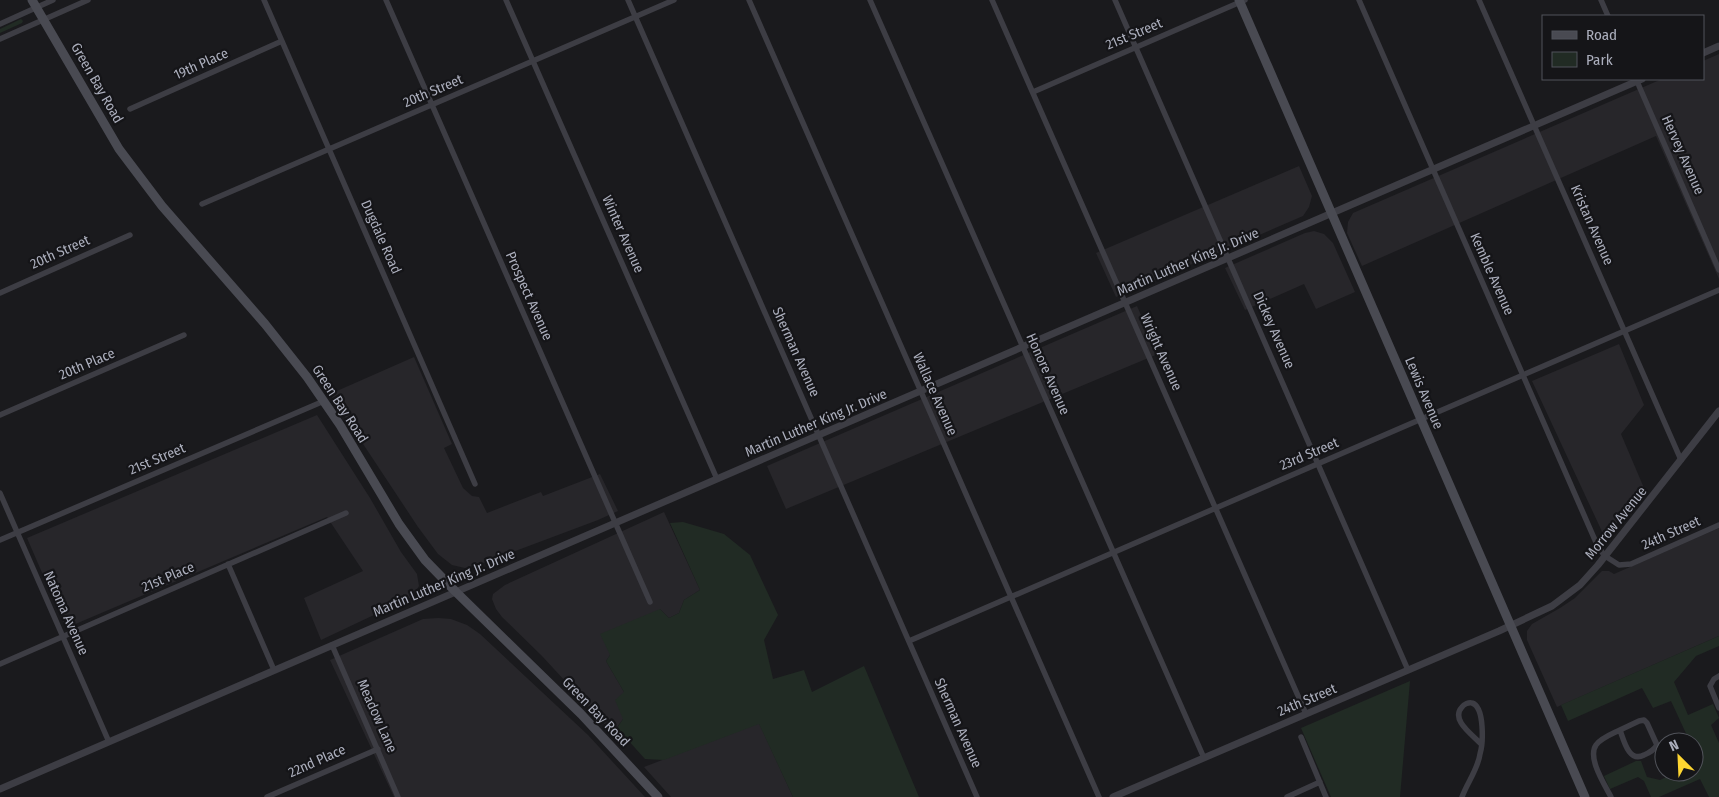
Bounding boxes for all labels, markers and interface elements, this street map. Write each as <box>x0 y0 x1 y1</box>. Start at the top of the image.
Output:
street label: 21st Street <box>1103 14 1165 53</box>
legend <box>1542 15 1704 80</box>
text: Road <box>1586 26 1617 44</box>
street label: Green Bay Road <box>67 40 127 126</box>
street label: 19th Place <box>171 44 231 84</box>
text: Park <box>1586 51 1613 69</box>
street label: 20th Street <box>401 71 466 111</box>
street label: Hervey Avenue <box>1658 113 1708 197</box>
street label: Kristan Avenue <box>1567 182 1617 268</box>
street label: Winter Avenue <box>598 193 648 275</box>
street label: Dugdale Road <box>357 198 405 276</box>
street label: Martin Luther King Jr. Drive <box>1114 224 1262 300</box>
street label: Kemble Avenue <box>1466 230 1518 318</box>
street label: 20th Street <box>28 231 93 273</box>
street label: Prospect Avenue <box>502 249 556 343</box>
street label: Dickey Avenue <box>1249 289 1299 371</box>
street label: Sherman Avenue <box>769 304 823 400</box>
street label: Wright Avenue <box>1136 311 1186 393</box>
street label: Honore Avenue <box>1022 331 1074 417</box>
street label: 20th Place <box>57 345 118 383</box>
street label: Wallace Avenue <box>909 350 961 438</box>
street label: Lewis Avenue <box>1401 354 1447 432</box>
street label: Green Bay Road <box>308 362 372 446</box>
street label: Martin Luther King Jr. Drive <box>742 385 890 461</box>
street label: 23rd Street <box>1277 434 1341 474</box>
street label: 21st Street <box>126 439 188 478</box>
street label: Morrow Avenue <box>1582 483 1651 563</box>
street label: 24th Street <box>1639 512 1703 553</box>
street label: Martin Luther King Jr. Drive <box>370 545 518 621</box>
street label: 21st Place <box>139 558 197 596</box>
street label: Natoma Avenue <box>40 568 92 658</box>
street label: Green Bay Road <box>559 674 633 750</box>
street label: Sherman Avenue <box>931 675 985 771</box>
street label: Meadow Lane <box>353 677 401 755</box>
street label: 24th Street <box>1275 680 1339 720</box>
north arrow <box>1654 732 1704 782</box>
text: N <box>1667 736 1681 755</box>
street label: 22nd Place <box>286 741 348 781</box>

